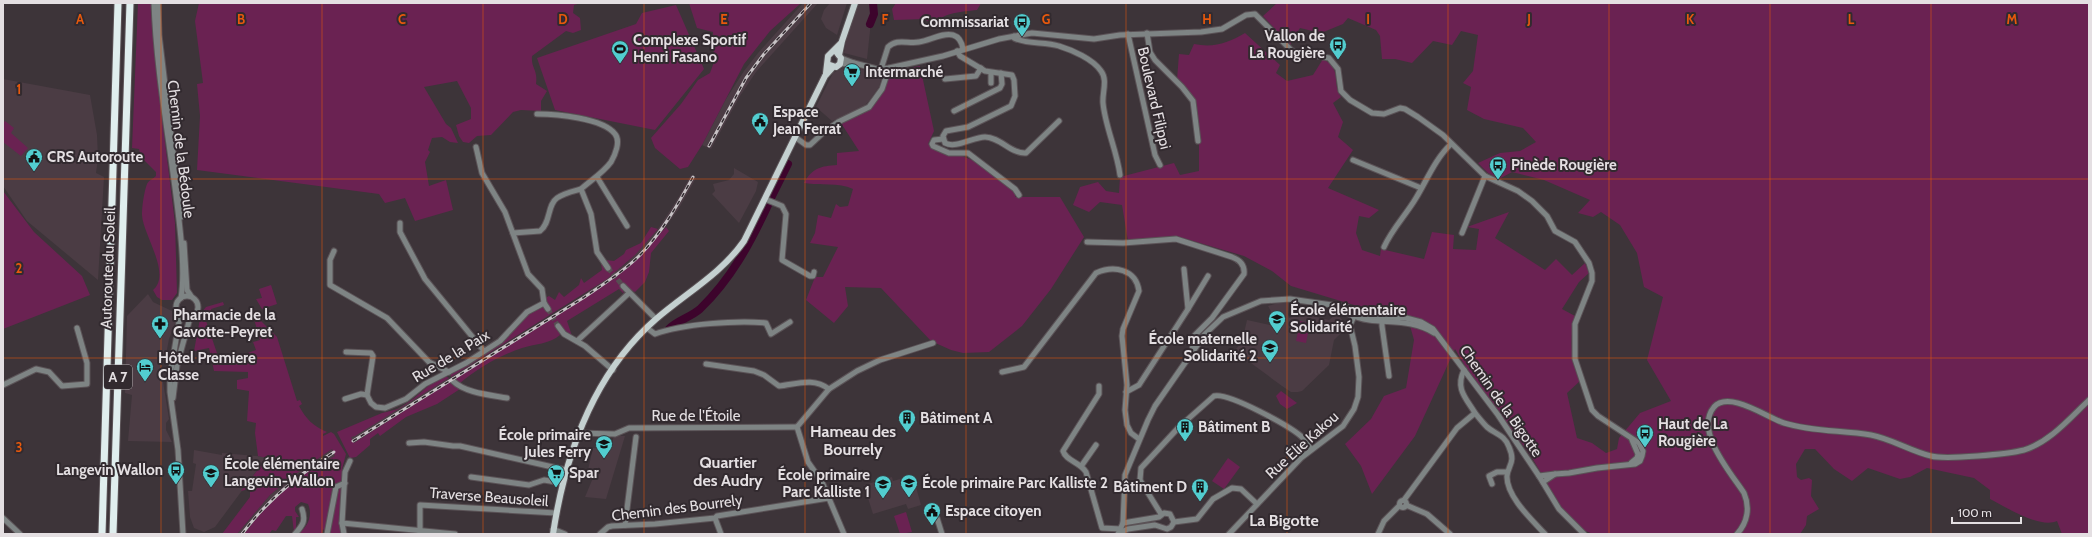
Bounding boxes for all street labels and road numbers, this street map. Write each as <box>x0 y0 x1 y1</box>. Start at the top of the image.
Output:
street label: Boulevard Filippi <box>1133 45 1175 151</box>
street label: Chemin de la Bédoule <box>164 79 198 219</box>
street label: Autoroute du Soleil <box>97 207 119 329</box>
street label: Rue de la Paix <box>409 326 493 386</box>
street label: Chemin de la Bigotte <box>1456 342 1546 460</box>
road number: A 7 <box>104 365 132 389</box>
street label: Rue de l'Étoile <box>652 406 741 425</box>
street label: Rue Élie Kakou <box>1261 407 1342 482</box>
street label: Traverse Beausoleil <box>429 484 550 510</box>
street label: Chemin des Bourrely <box>611 491 744 525</box>

